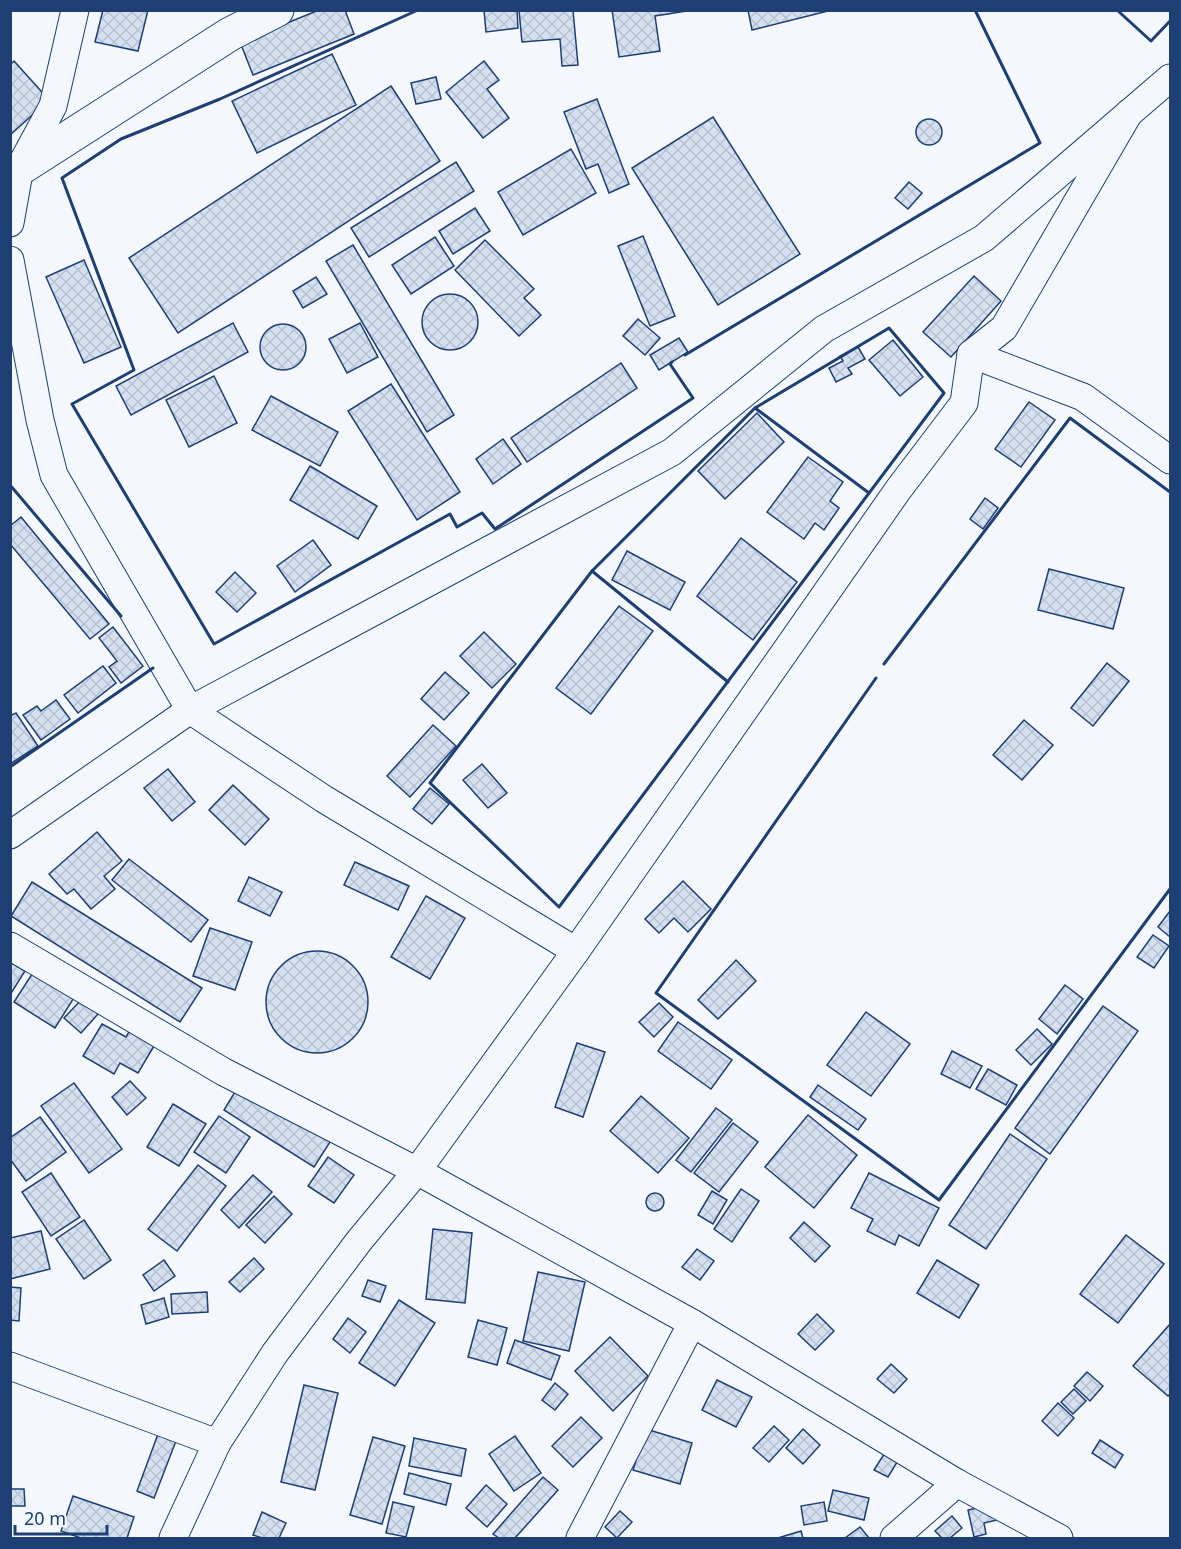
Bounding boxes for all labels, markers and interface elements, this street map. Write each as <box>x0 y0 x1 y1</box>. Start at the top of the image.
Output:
scale bar <box>15 1498 106 1536</box>
text: 20 m <box>24 1506 66 1530</box>

